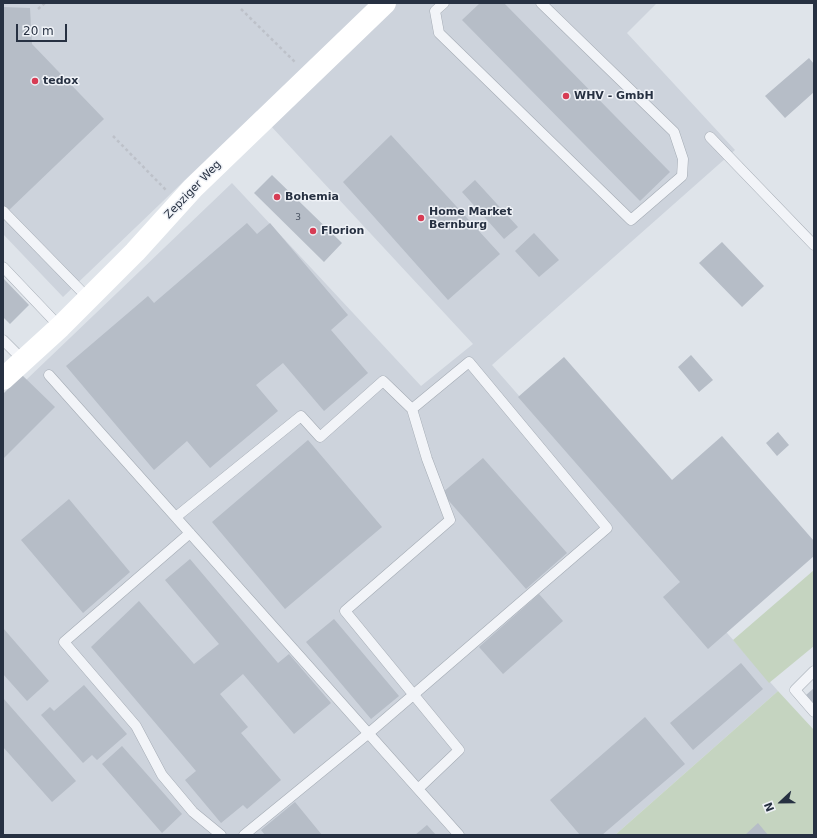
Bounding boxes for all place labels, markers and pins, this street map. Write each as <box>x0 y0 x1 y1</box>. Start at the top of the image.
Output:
place label: tedox <box>43 74 78 88</box>
marker: tedox <box>30 76 40 86</box>
place label: WHV - GmbH <box>574 89 654 103</box>
marker: WHV - GmbH <box>561 91 571 101</box>
place label: Bohemia <box>285 190 339 204</box>
marker: Bohemia <box>272 192 282 202</box>
place label: Home Market Bernburg <box>429 205 512 231</box>
marker: Home Market Bernburg <box>416 213 426 223</box>
place label: Florion <box>321 224 364 238</box>
marker: Florion <box>308 226 318 236</box>

